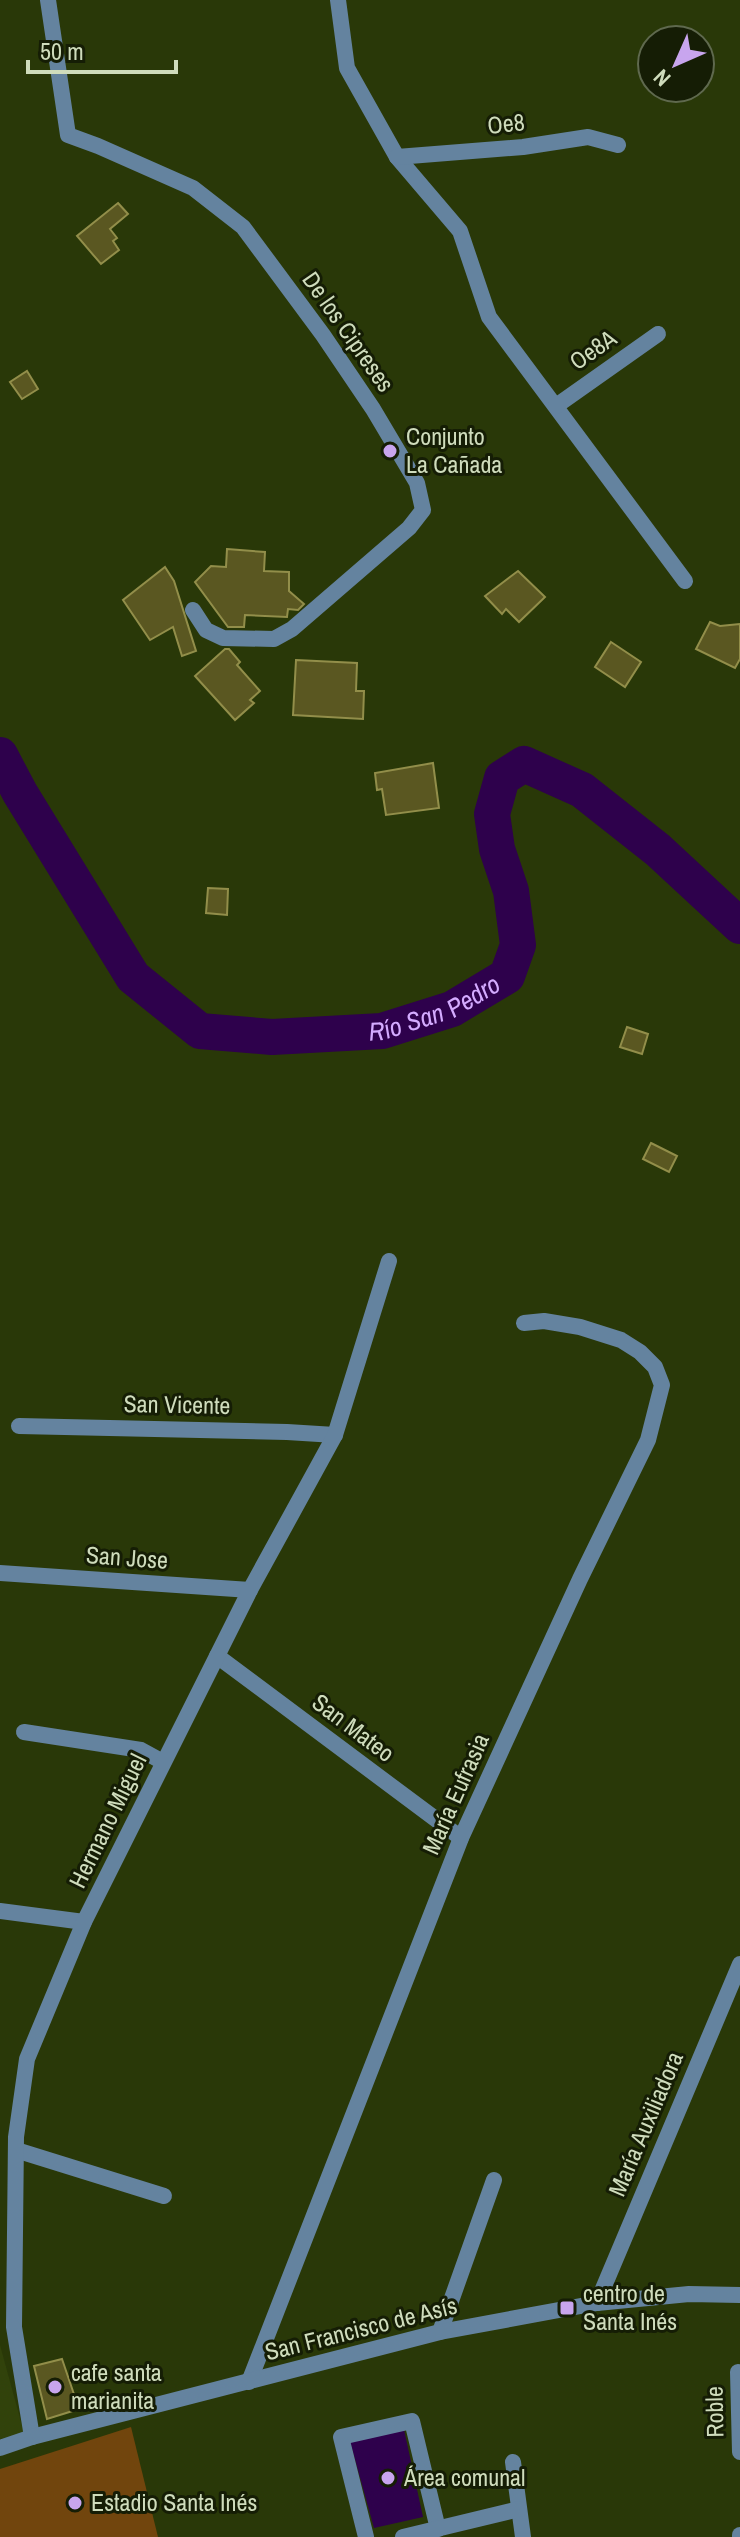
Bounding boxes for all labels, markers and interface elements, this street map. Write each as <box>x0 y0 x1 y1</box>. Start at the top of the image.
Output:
scale bar <box>28 24 176 74</box>
north arrow <box>636 24 716 104</box>
text: 50 m <box>40 35 84 67</box>
text: N <box>647 63 677 93</box>
street label: Oe8 <box>486 105 526 141</box>
street label: De los Cipreses <box>296 265 402 398</box>
street label: Oe8A <box>563 321 623 377</box>
place label: Conjunto La Cañada <box>406 420 502 480</box>
marker: Conjunto La Cañada <box>381 442 399 460</box>
water label: Río San Pedro <box>368 966 506 1049</box>
street label: San Vicente <box>123 1387 231 1421</box>
street label: San Jose <box>85 1538 169 1576</box>
street label: San Mateo <box>306 1686 401 1769</box>
street label: María Eufrasia <box>414 1728 496 1859</box>
street label: Hermano Miguel <box>61 1748 153 1893</box>
street label: María Auxiliadora <box>600 2046 690 2201</box>
place label: centro de Santa Inés <box>583 2277 677 2337</box>
street label: San Francisco de Asís <box>261 2289 460 2367</box>
marker: centro de Santa Inés <box>558 2299 576 2317</box>
place label: cafe santa marianita <box>71 2356 162 2416</box>
marker: cafe santa marianita <box>46 2378 64 2396</box>
street label: Roble <box>698 2386 730 2438</box>
place label: Área comunal <box>403 2461 525 2493</box>
marker: Área comunal <box>379 2469 397 2487</box>
place label: Estadio Santa Inés <box>91 2486 257 2518</box>
marker: Estadio Santa Inés <box>66 2494 84 2512</box>

